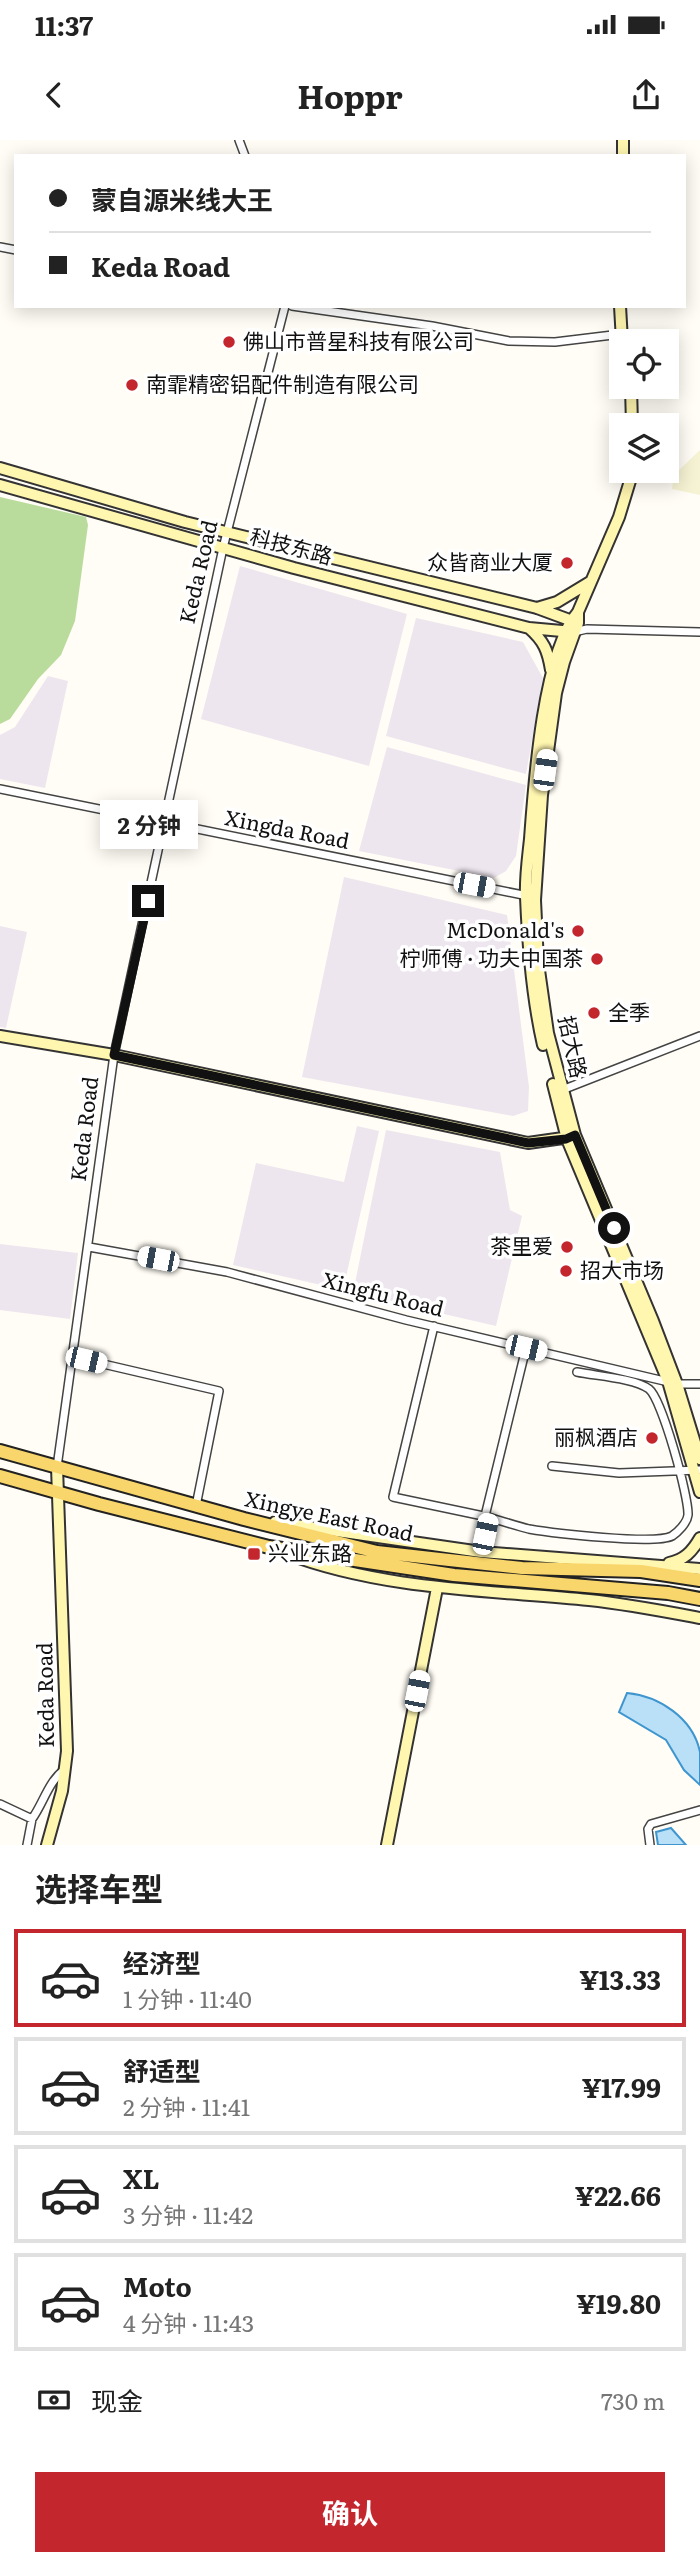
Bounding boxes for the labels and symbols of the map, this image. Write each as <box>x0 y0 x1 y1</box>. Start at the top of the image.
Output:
place label: 佛山市普星科技有限公司 <box>243 324 474 355</box>
marker: 佛山市普星科技有限公司 <box>221 334 237 350</box>
place label: 南霏精密铝配件制造有限公司 <box>146 367 419 398</box>
marker: 南霏精密铝配件制造有限公司 <box>124 377 140 393</box>
street label: Keda Road <box>170 516 224 626</box>
street label: 科技东路 <box>247 519 336 570</box>
place label: 众皆商业大厦 <box>427 545 553 576</box>
marker: 众皆商业大厦 <box>559 555 575 571</box>
car <box>532 748 559 792</box>
callout: 2 分钟 <box>99 800 197 848</box>
street label: Xingda Road <box>223 800 353 855</box>
car <box>452 871 497 899</box>
route end <box>132 885 164 917</box>
place label: McDonald's <box>446 913 564 944</box>
marker: McDonald's <box>570 923 586 939</box>
place label: 柠师傅 · 功夫中国茶 <box>400 941 583 972</box>
marker: 柠师傅 · 功夫中国茶 <box>589 951 605 967</box>
place label: 全季 <box>608 995 650 1026</box>
marker: 全季 <box>586 1005 602 1021</box>
street label: 招大路 <box>553 1012 596 1081</box>
street label: Keda Road <box>61 1074 104 1183</box>
route start <box>598 1212 630 1244</box>
place label: 茶里爱 <box>490 1229 553 1260</box>
marker: 茶里爱 <box>559 1239 575 1255</box>
car <box>136 1245 181 1273</box>
place label: 招大市场 <box>580 1253 664 1284</box>
street label: Xingfu Road <box>320 1263 448 1323</box>
marker: 招大市场 <box>558 1263 574 1279</box>
car <box>504 1333 549 1363</box>
car <box>64 1345 109 1375</box>
place label: 丽枫酒店 <box>554 1420 638 1451</box>
marker: 丽枫酒店 <box>644 1430 660 1446</box>
street label: Xingye East Road <box>242 1482 417 1548</box>
car <box>471 1511 500 1557</box>
place label: 兴业东路 <box>268 1536 352 1567</box>
marker: 兴业东路 <box>246 1546 262 1562</box>
street label: Keda Road <box>27 1642 60 1748</box>
car <box>403 1668 432 1714</box>

